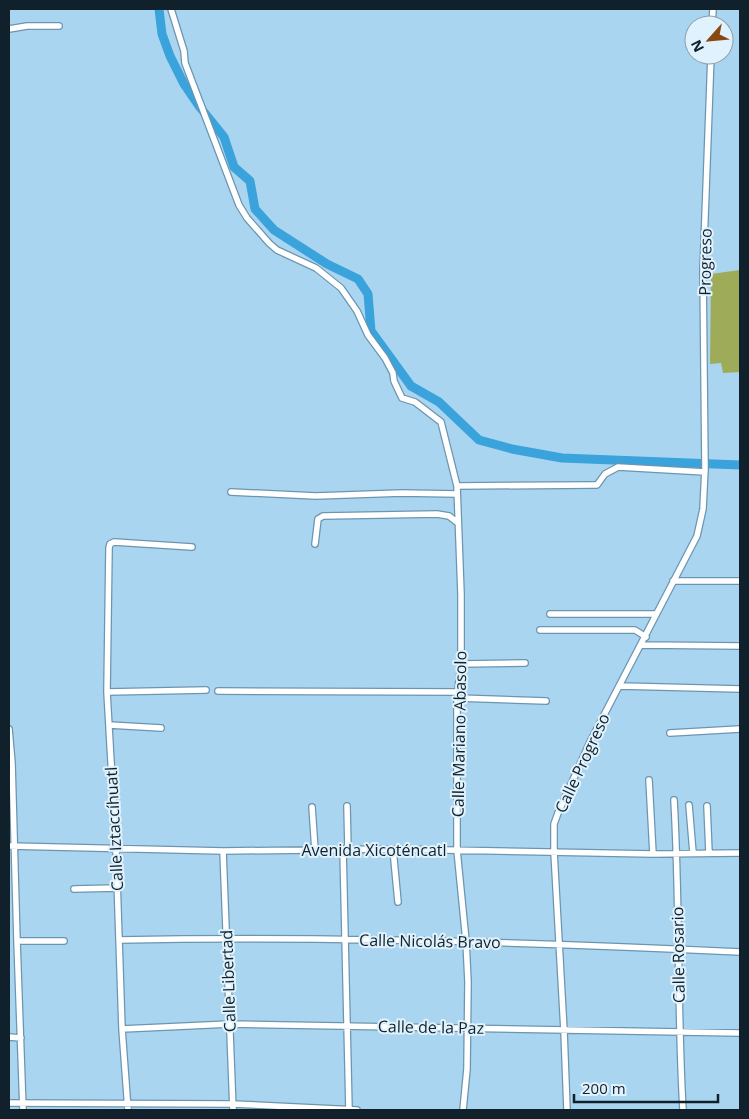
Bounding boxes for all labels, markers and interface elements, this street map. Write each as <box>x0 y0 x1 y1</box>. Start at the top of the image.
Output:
north arrow <box>684 15 734 65</box>
text: N <box>686 37 708 56</box>
street label: Progreso <box>693 228 717 296</box>
street label: Calle Mariano Abasolo <box>447 651 471 817</box>
street label: Calle Progreso <box>549 710 615 816</box>
street label: Calle Iztaccíhuatl <box>100 766 128 892</box>
street label: Avenida Xicoténcatl <box>301 839 447 861</box>
street label: Calle Rosario <box>666 907 690 1003</box>
street label: Calle Nicolás Bravo <box>359 929 501 953</box>
street label: Calle Libertad <box>215 930 241 1032</box>
street label: Calle de la Paz <box>378 1015 484 1039</box>
scale bar <box>574 1072 718 1104</box>
text: 200 m <box>582 1078 626 1098</box>

